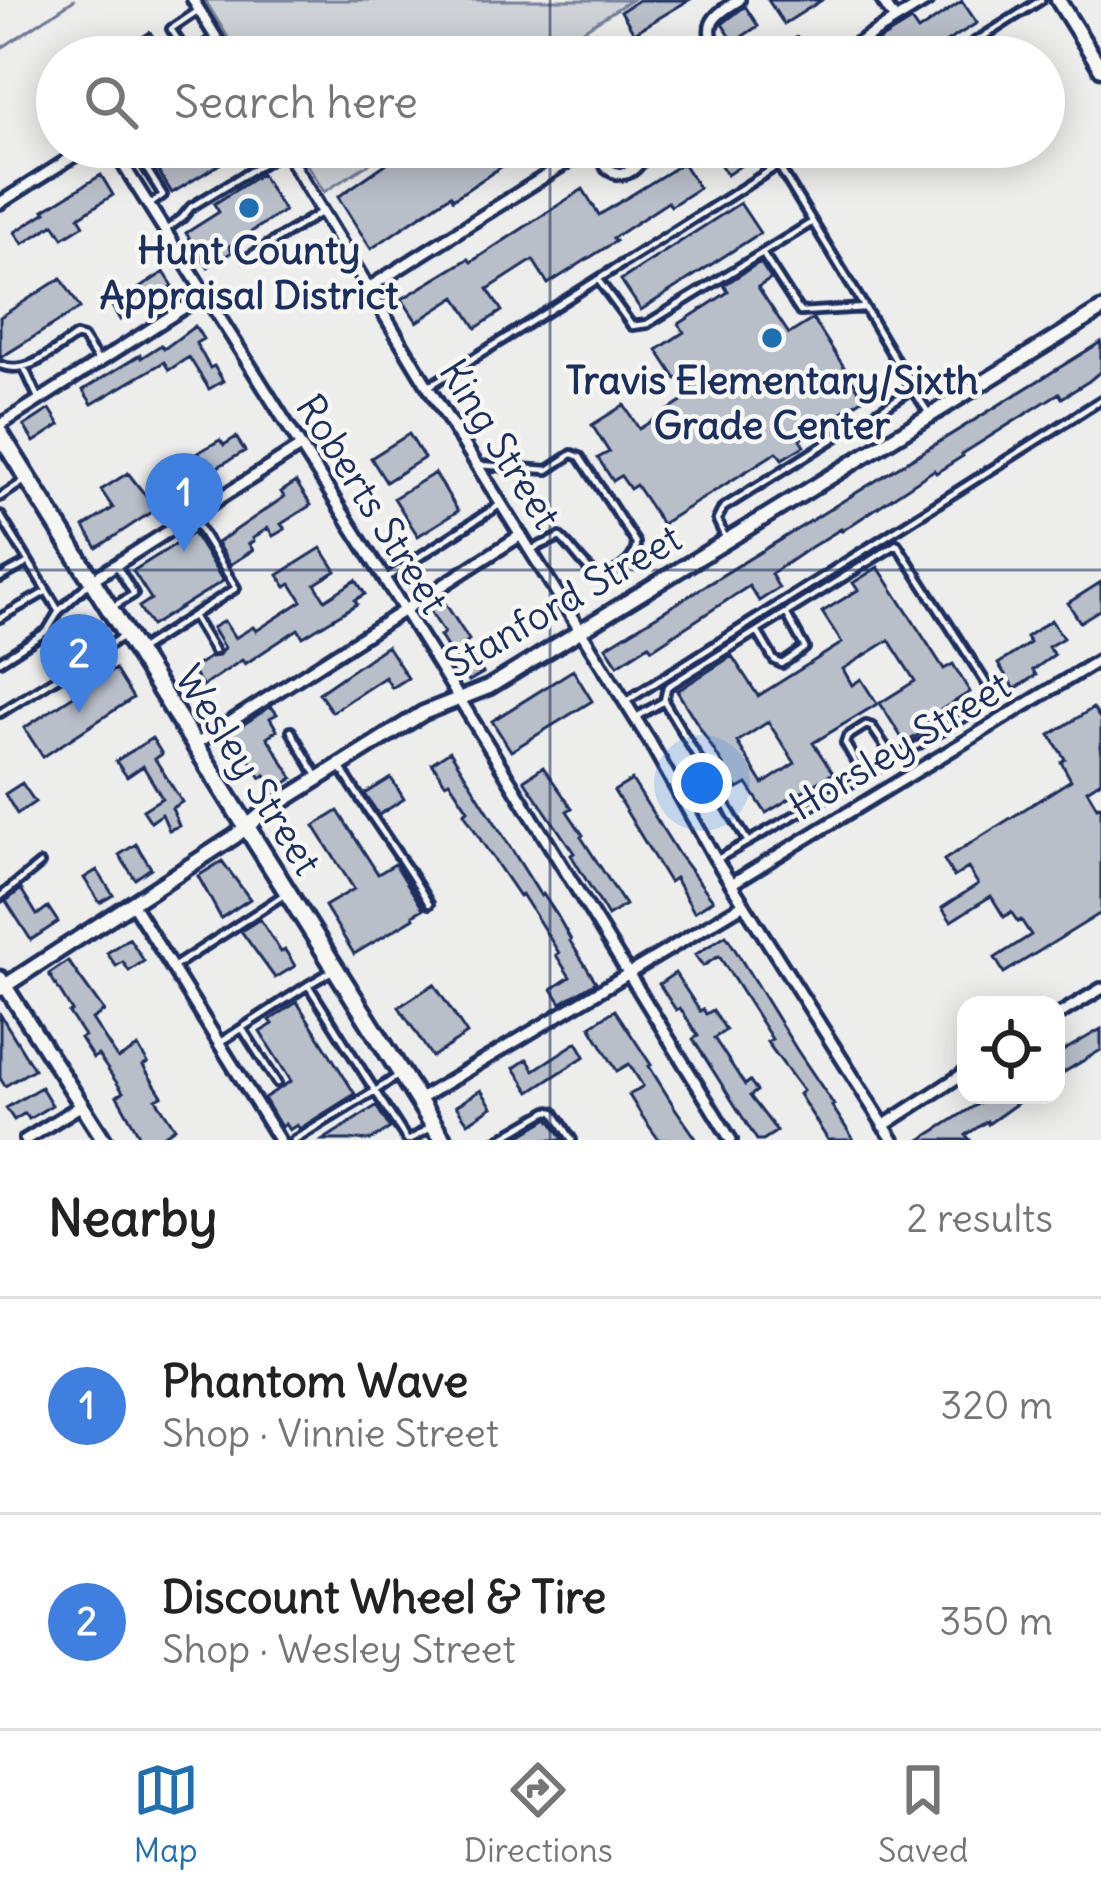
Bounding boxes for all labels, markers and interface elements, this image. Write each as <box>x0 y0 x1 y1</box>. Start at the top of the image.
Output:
search box <box>36 36 1065 168</box>
icon: search <box>78 69 144 135</box>
text: Search here <box>174 74 418 130</box>
marker: Hunt County Appraisal District <box>236 195 262 221</box>
place label: Hunt County Appraisal District <box>100 226 398 320</box>
marker: Travis Elementary/Sixth Grade Center <box>759 325 785 351</box>
street label: King Street <box>429 350 571 538</box>
place label: Travis Elementary/Sixth Grade Center <box>565 356 979 450</box>
street label: Roberts Street <box>285 385 459 623</box>
pin: 1 <box>145 453 223 552</box>
street label: Stanford Street <box>436 514 690 688</box>
pin: 2 <box>40 614 118 713</box>
street label: Wesley Street <box>164 656 332 884</box>
street label: Horsley Street <box>781 661 1019 831</box>
your location <box>672 753 732 813</box>
map controls <box>957 996 1065 1104</box>
button: locate <box>957 996 1065 1104</box>
text: Nearby <box>48 1186 217 1250</box>
text: 2 results <box>906 1194 1053 1243</box>
text: Phantom Wave <box>162 1353 468 1409</box>
text: 1 <box>79 1381 95 1430</box>
text: 320 m <box>940 1381 1053 1430</box>
text: Shop · Vinnie Street <box>162 1409 499 1458</box>
text: Discount Wheel & Tire <box>162 1569 606 1625</box>
text: 2 <box>76 1597 98 1646</box>
text: 350 m <box>939 1597 1053 1646</box>
text: Shop · Wesley Street <box>162 1625 516 1674</box>
tab: Map <box>133 1757 199 1871</box>
tab: Directions <box>464 1757 613 1871</box>
tab: Saved <box>878 1757 968 1871</box>

